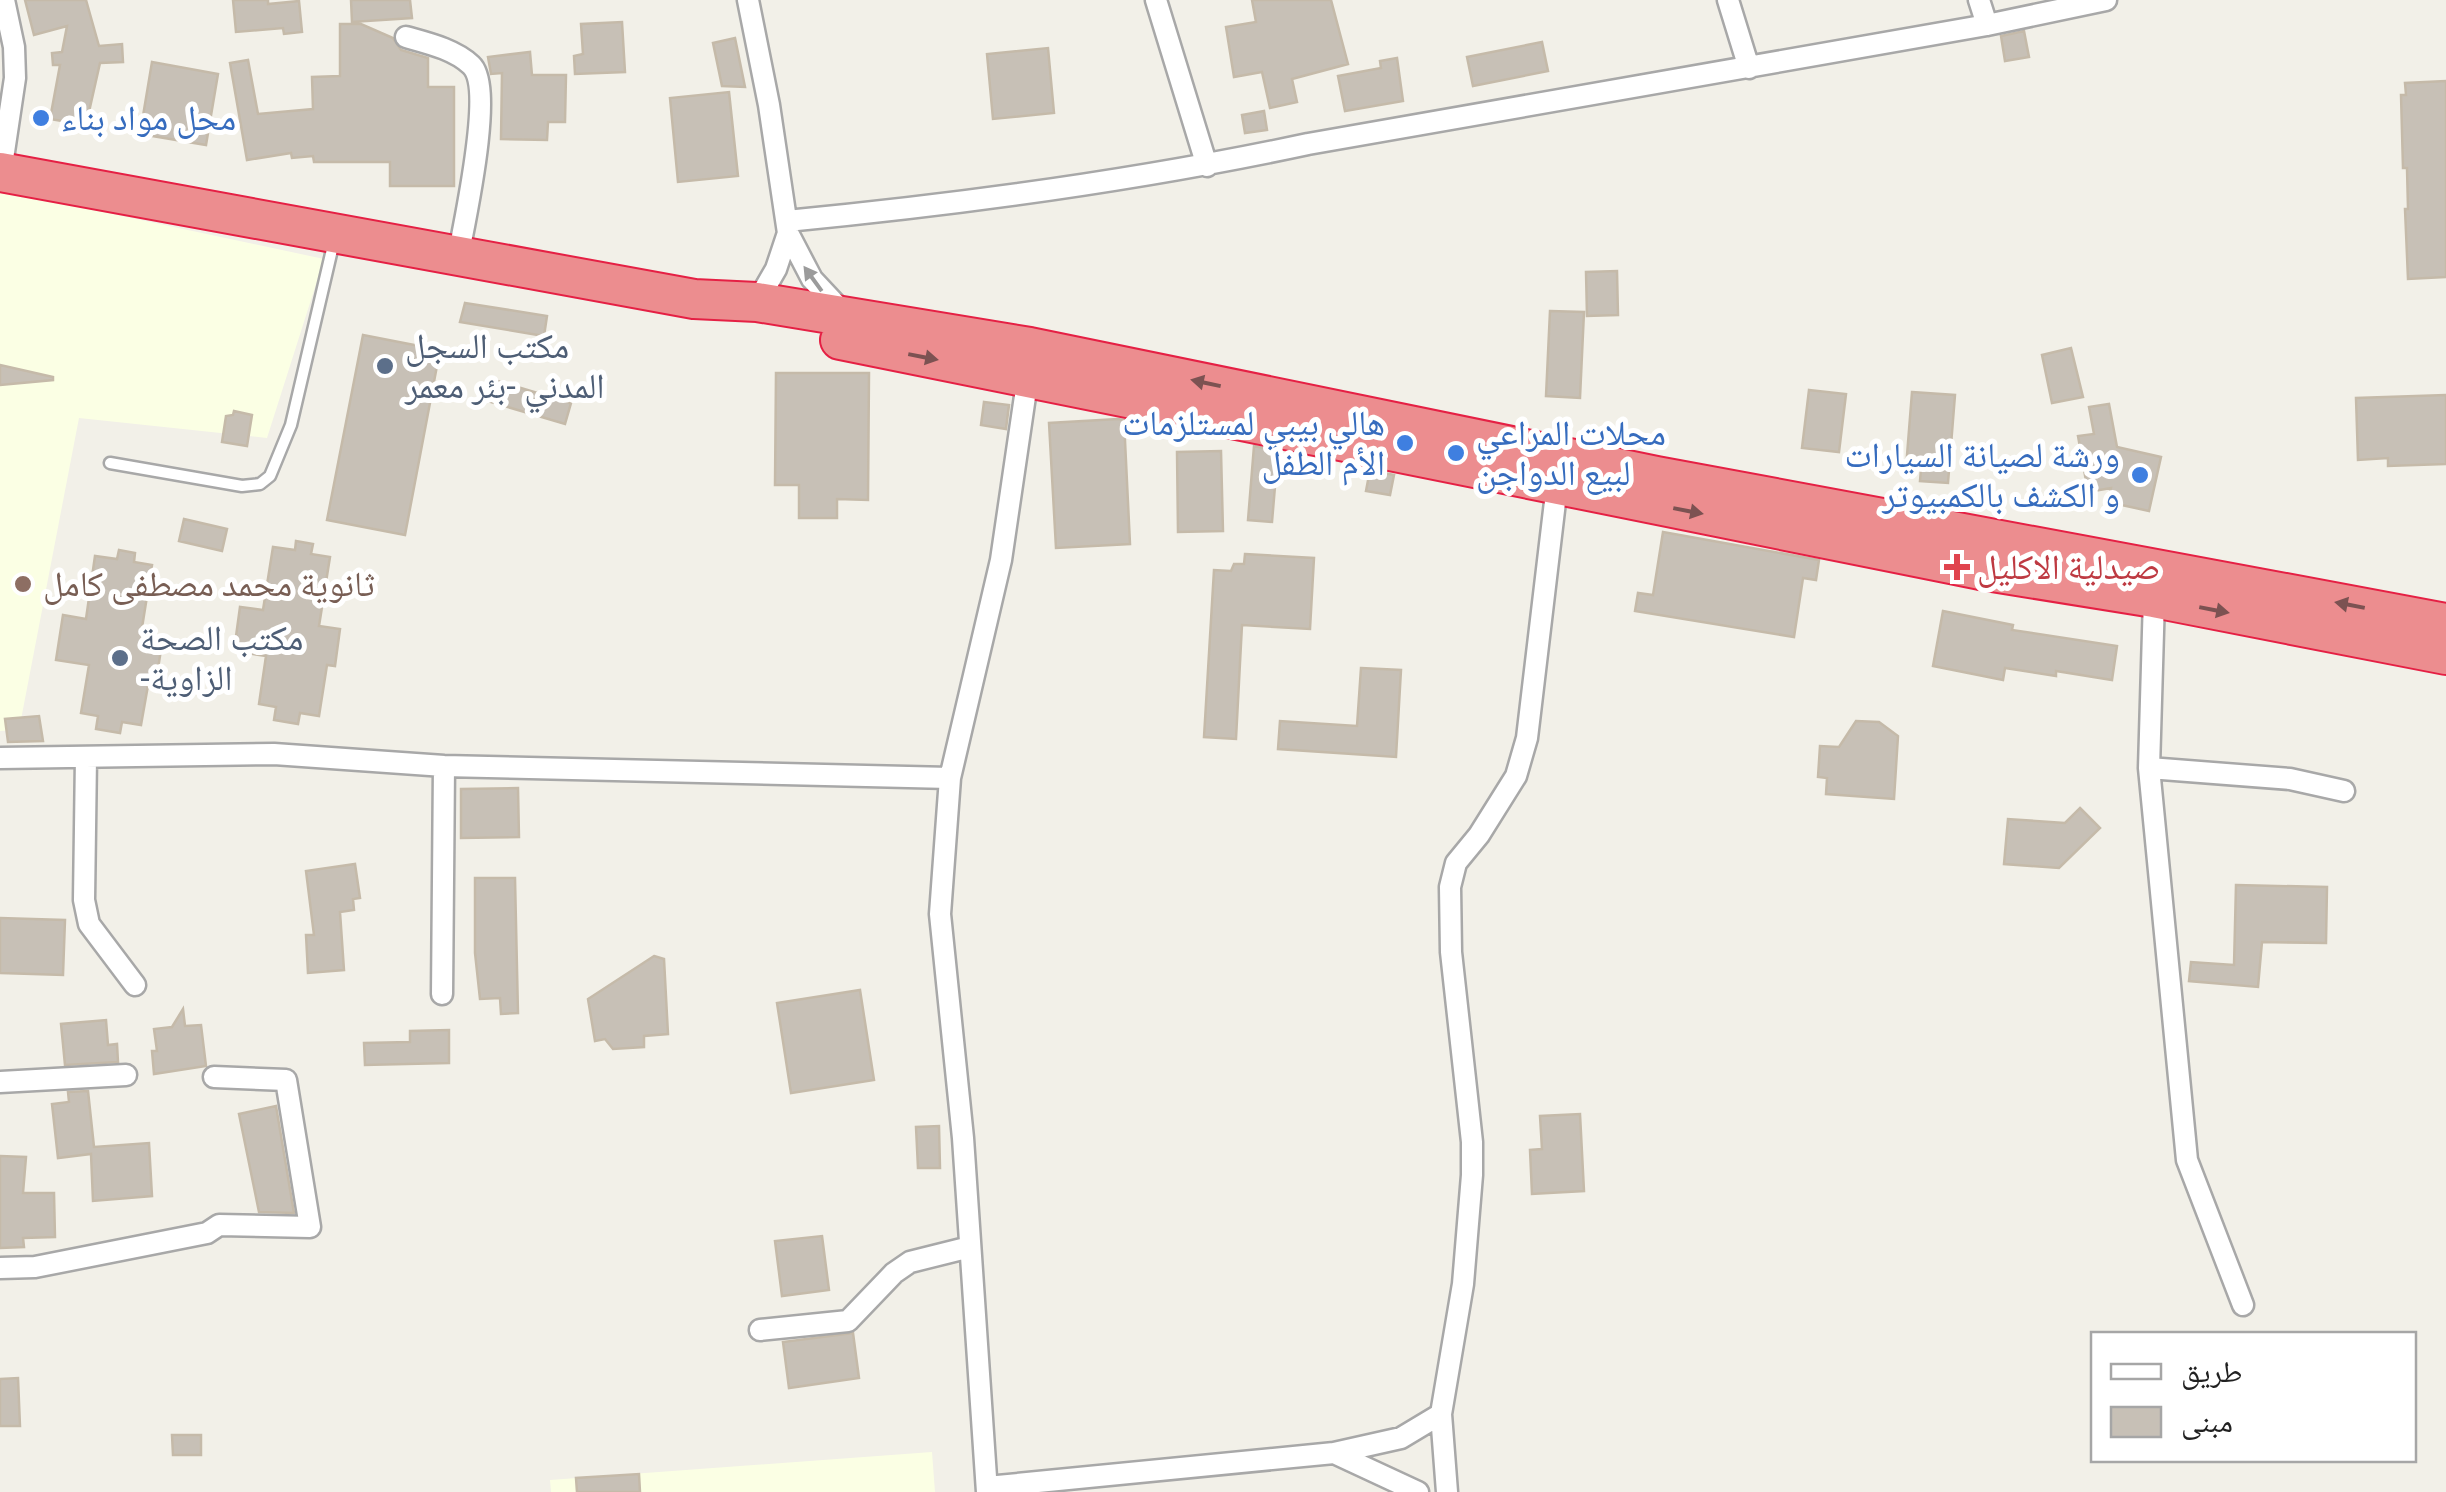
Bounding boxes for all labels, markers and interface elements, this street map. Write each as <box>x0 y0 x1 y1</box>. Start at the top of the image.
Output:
place label: محل مواد بناء <box>61 97 236 139</box>
marker: محل مواد بناء <box>30 107 52 129</box>
one-way arrow <box>804 266 823 292</box>
place label: مكتب السجل المدني -بئر معمر <box>404 325 605 414</box>
one-way arrow <box>908 350 939 366</box>
marker: مكتب السجل المدني -بئر معمر <box>374 355 396 377</box>
one-way arrow <box>1191 375 1222 391</box>
place label: هالي بيبي لمستلزمات الأم الطفل <box>1122 402 1385 486</box>
place label: محلات المراعي لبيع الدواجن <box>1476 412 1666 495</box>
marker: هالي بيبي لمستلزمات الأم الطفل <box>1394 432 1416 454</box>
place label: ورشة لصيانة السيارات و الكشف بالكمبيوتر <box>1844 434 2120 515</box>
marker: محلات المراعي لبيع الدواجن <box>1445 442 1467 464</box>
marker: ورشة لصيانة السيارات و الكشف بالكمبيوتر <box>2129 464 2151 486</box>
one-way arrow <box>1673 504 1704 520</box>
place label: صيدلية الاكليل <box>1977 546 2160 588</box>
marker: صيدلية الاكليل <box>1946 556 1968 578</box>
place label: ثانوية محمد مصطفى كامل <box>43 563 375 605</box>
marker: ثانوية محمد مصطفى كامل <box>12 573 34 595</box>
one-way arrow <box>2334 597 2365 612</box>
one-way arrow <box>2198 603 2230 618</box>
place label: مكتب الصحة -الزاوية <box>140 617 303 698</box>
marker: مكتب الصحة -الزاوية <box>109 647 131 669</box>
legend <box>2091 1332 2416 1462</box>
text: طريق <box>2181 1354 2242 1390</box>
text: مبنى <box>2181 1404 2233 1440</box>

